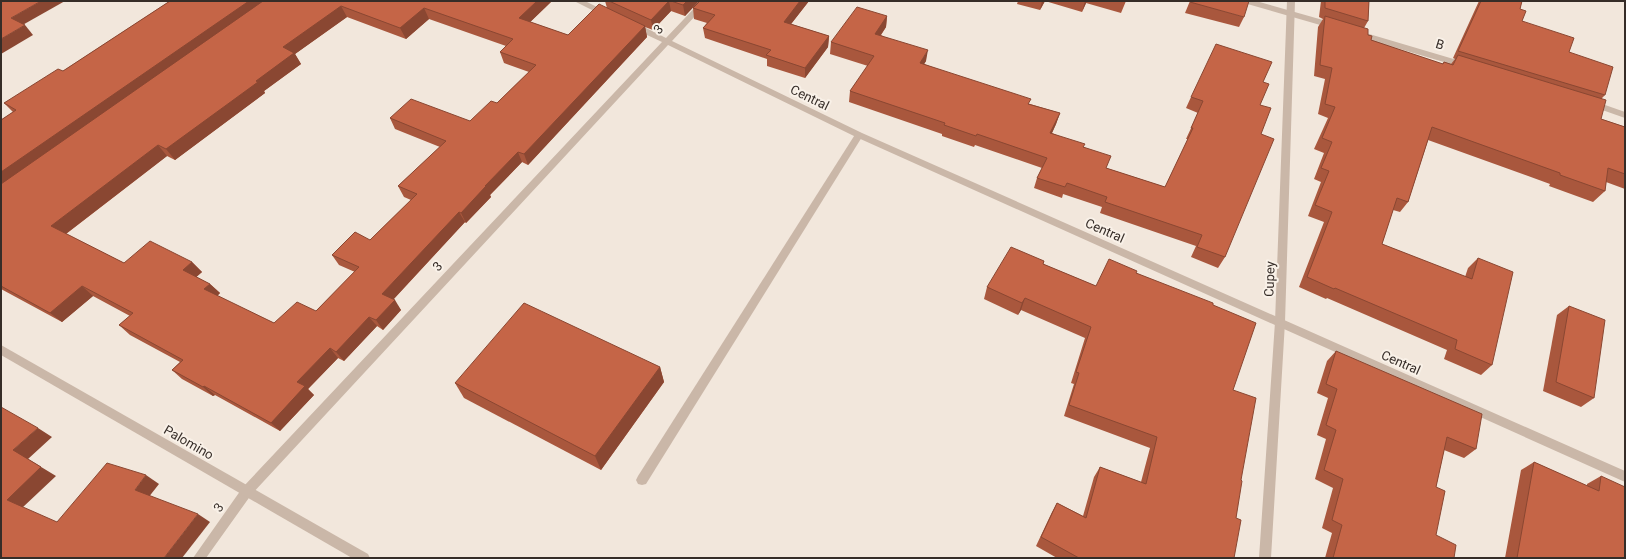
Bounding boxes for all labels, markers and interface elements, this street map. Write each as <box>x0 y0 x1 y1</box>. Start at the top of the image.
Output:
street label: 3 <box>650 22 666 37</box>
street label: B <box>1434 36 1446 53</box>
street label: Central <box>788 82 832 113</box>
street label: Central <box>1083 215 1127 246</box>
street label: 3 <box>429 259 445 274</box>
street label: Cupey <box>1261 261 1278 297</box>
street label: Central <box>1379 347 1423 378</box>
street label: Palomino <box>161 422 216 463</box>
street label: 3 <box>210 500 227 515</box>

